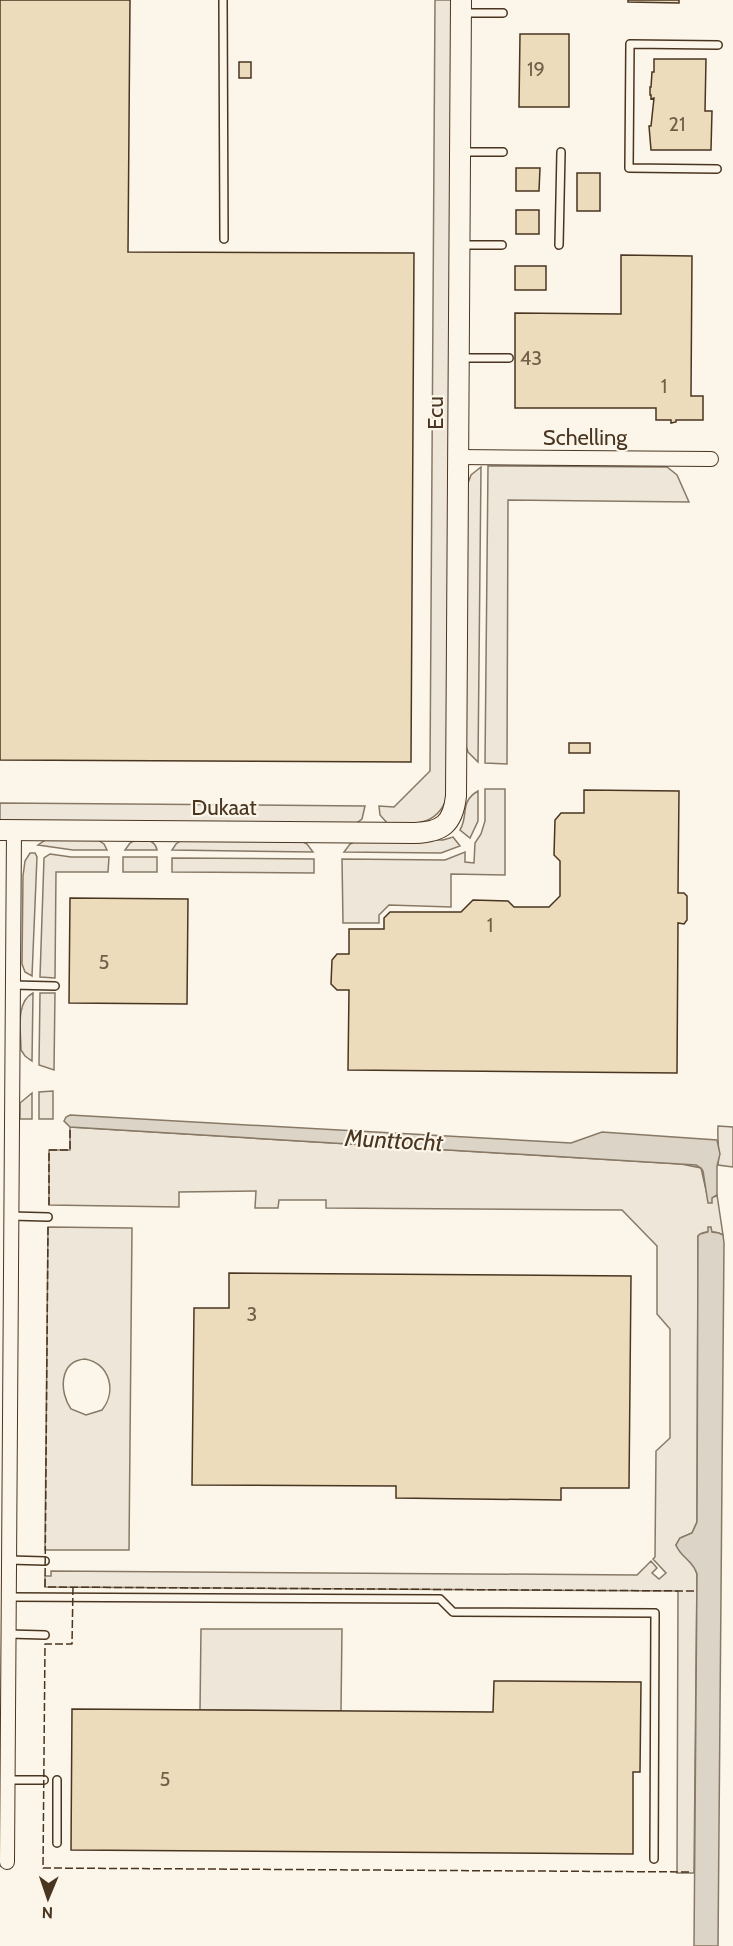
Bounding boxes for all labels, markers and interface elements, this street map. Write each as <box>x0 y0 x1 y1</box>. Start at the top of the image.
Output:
house number: 19 <box>527 57 545 81</box>
house number: 21 <box>669 112 686 136</box>
house number: 43 <box>520 346 542 370</box>
house number: 1 <box>661 374 667 398</box>
street label: Ecu <box>422 396 449 430</box>
street label: Schelling <box>543 424 628 451</box>
street label: Dukaat <box>191 794 257 821</box>
house number: 1 <box>487 913 493 937</box>
house number: 5 <box>99 950 109 974</box>
water label: Munttocht <box>343 1123 444 1157</box>
house number: 3 <box>247 1302 257 1326</box>
house number: 5 <box>160 1767 170 1791</box>
north arrow <box>18 1868 78 1928</box>
text: N <box>42 1903 53 1922</box>

